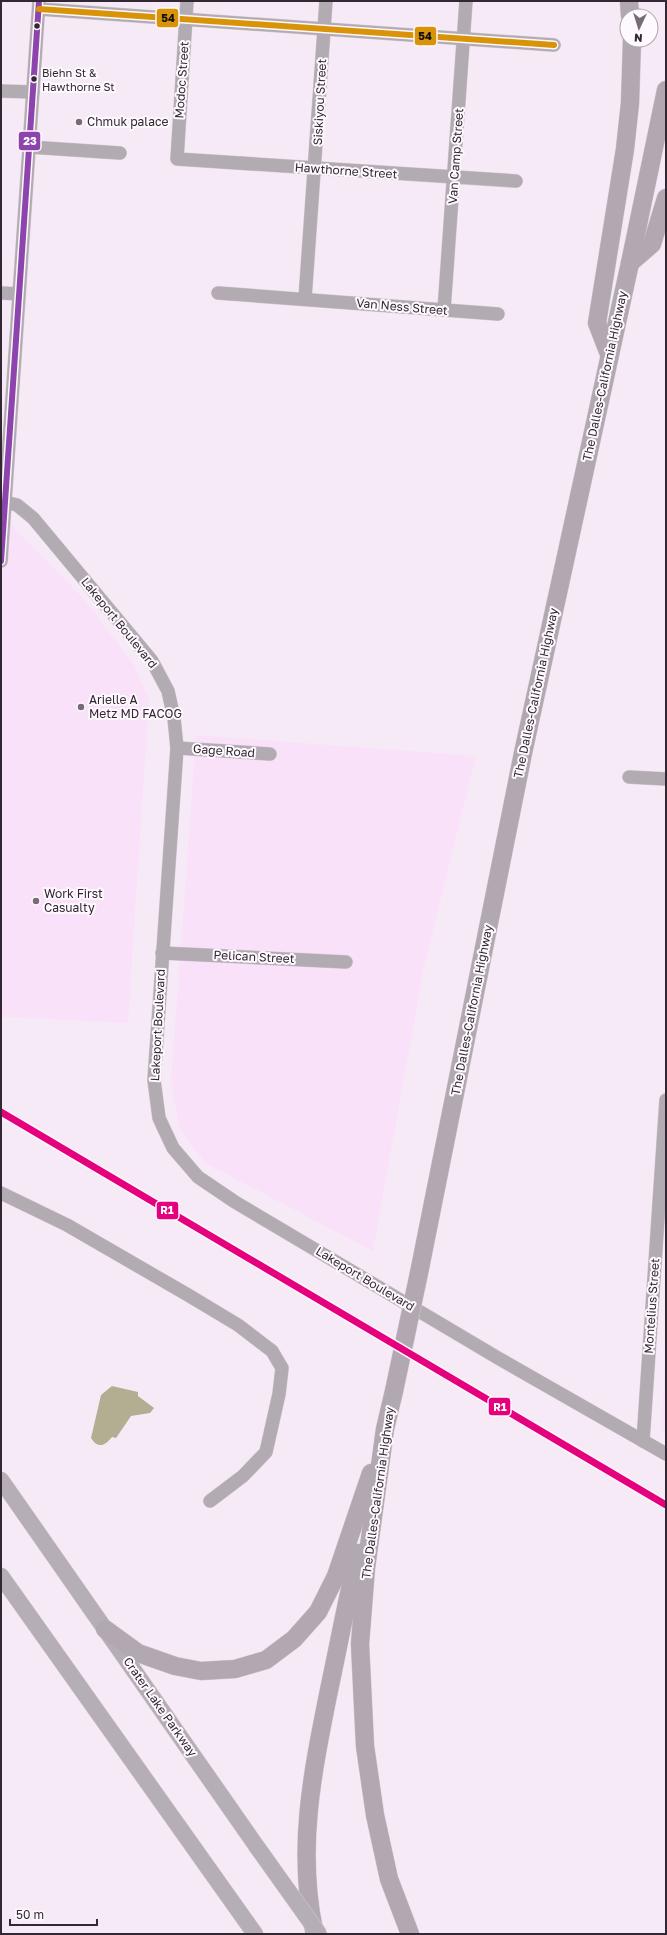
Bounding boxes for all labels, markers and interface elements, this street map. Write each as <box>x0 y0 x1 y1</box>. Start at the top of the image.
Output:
line badge: 54 <box>156 8 179 28</box>
north arrow <box>619 8 659 48</box>
text: 54 <box>161 11 175 24</box>
unlabelled marker <box>32 21 42 31</box>
line badge: 54 <box>414 26 437 46</box>
text: 54 <box>418 29 432 42</box>
text: N <box>634 32 643 45</box>
street label: Modoc Street <box>171 41 192 119</box>
street label: Siskiyou Street <box>310 58 329 146</box>
place label: Biehn St & Hawthorne St <box>42 66 115 93</box>
marker: Biehn St & Hawthorne St <box>29 74 39 84</box>
street label: Van Camp Street <box>445 107 466 204</box>
place label: Chmuk palace <box>87 114 169 129</box>
marker: Chmuk palace <box>74 117 84 127</box>
line badge: 23 <box>18 131 41 151</box>
text: 23 <box>23 134 37 147</box>
street label: Hawthorne Street <box>294 159 398 182</box>
street label: The Dalles-California Highway <box>579 289 630 462</box>
street label: Van Ness Street <box>356 295 449 318</box>
street label: Lakeport Boulevard <box>78 574 161 671</box>
street label: The Dalles-California Highway <box>510 606 561 779</box>
place label: Arielle A Metz MD FACOG <box>89 692 182 721</box>
marker: Arielle A Metz MD FACOG <box>76 702 86 712</box>
street label: Gage Road <box>193 741 255 760</box>
place label: Work First Casualty <box>44 886 103 915</box>
marker: Work First Casualty <box>31 896 41 906</box>
street label: The Dalles-California Highway <box>448 923 495 1097</box>
street label: Pelican Street <box>213 947 295 966</box>
street label: Lakeport Boulevard <box>147 968 168 1082</box>
line badge: R1 <box>156 1201 179 1220</box>
text: R1 <box>160 1203 174 1216</box>
street label: Lakeport Boulevard <box>313 1243 417 1314</box>
street label: Montelius Street <box>641 1257 662 1354</box>
line badge: R1 <box>488 1397 511 1416</box>
text: R1 <box>493 1400 507 1413</box>
street label: The Dalles-California Highway <box>358 1406 397 1580</box>
street label: Crater Lake Parkway <box>120 1654 201 1760</box>
scale bar <box>10 1901 97 1927</box>
text: 50 m <box>16 1907 44 1922</box>

